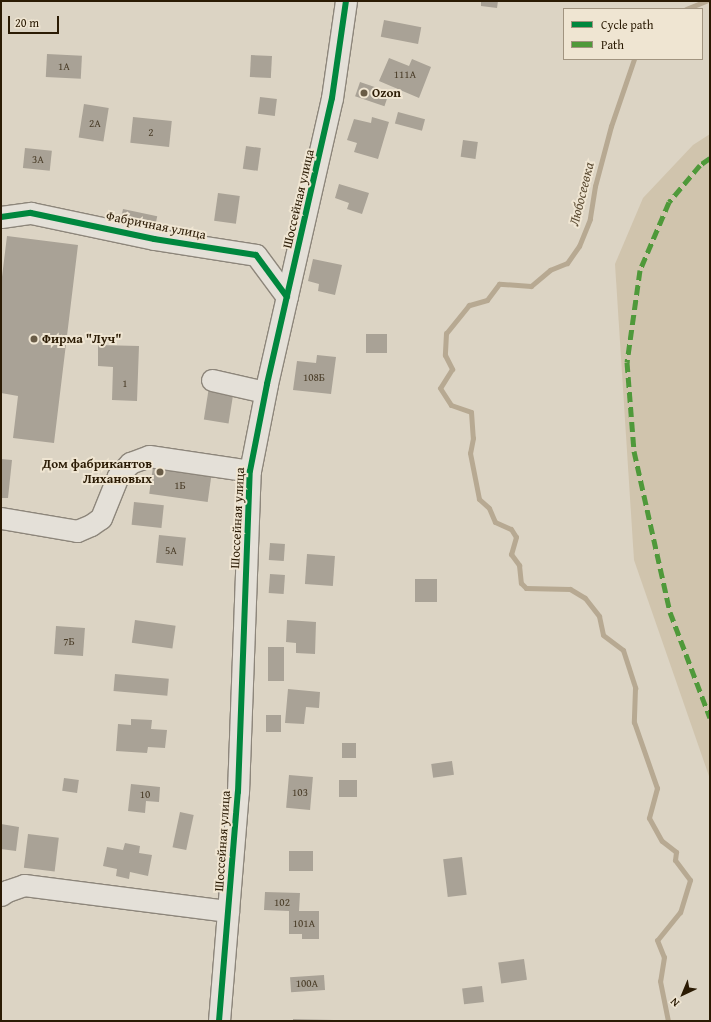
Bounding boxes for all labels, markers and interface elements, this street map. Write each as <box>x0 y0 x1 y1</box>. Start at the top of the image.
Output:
scale bar <box>10 8 61 34</box>
legend <box>563 8 703 60</box>
text: 20 m <box>15 14 39 31</box>
text: Cycle path <box>601 16 653 33</box>
text: Path <box>601 36 624 53</box>
house number: 1А <box>58 59 70 73</box>
house number: 111А <box>394 67 416 81</box>
place label: Ozon <box>372 85 401 101</box>
marker: Ozon <box>359 88 369 98</box>
house number: 2А <box>89 116 101 130</box>
house number: 2 <box>148 125 154 139</box>
street label: Шоссейная улица <box>280 148 318 250</box>
house number: 3А <box>32 152 44 166</box>
water label: Любосеевка <box>565 160 597 228</box>
street label: Фабричная улица <box>105 209 207 243</box>
place label: Фирма "Луч" <box>42 331 122 347</box>
marker: Фирма "Луч" <box>29 334 39 344</box>
house number: 108Б <box>303 370 325 384</box>
house number: 1 <box>122 376 128 390</box>
place label: Дом фабрикантов Лихановых <box>42 457 152 488</box>
marker: Дом фабрикантов Лихановых <box>155 467 165 477</box>
street label: Шоссейная улица <box>228 467 248 569</box>
house number: 1Б <box>174 478 186 492</box>
house number: 5А <box>165 543 177 557</box>
house number: 7Б <box>63 634 75 648</box>
house number: 103 <box>292 785 308 799</box>
house number: 10 <box>140 787 150 801</box>
street label: Шоссейная улица <box>212 790 234 892</box>
house number: 102 <box>274 895 290 909</box>
house number: 101А <box>293 916 315 930</box>
north arrow <box>663 974 703 1014</box>
house number: 100А <box>296 976 318 990</box>
text: N <box>666 994 683 1011</box>

